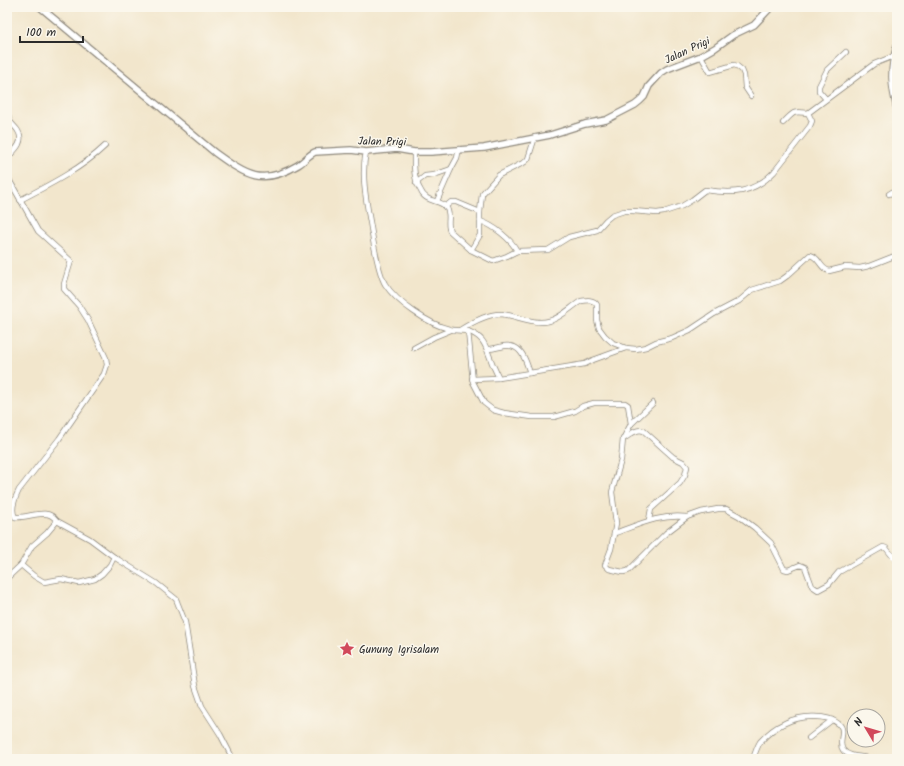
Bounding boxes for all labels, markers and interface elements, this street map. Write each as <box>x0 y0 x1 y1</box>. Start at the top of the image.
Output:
scale bar <box>20 18 83 44</box>
text: 100 m <box>26 23 57 42</box>
street label: Jalan Prigi <box>662 32 714 69</box>
street label: Jalan Prigi <box>358 133 407 151</box>
place icon: Gunung Igrisalam <box>338 640 356 658</box>
place label: Gunung Igrisalam <box>359 641 439 659</box>
north arrow <box>846 708 886 748</box>
text: N <box>850 714 868 731</box>

